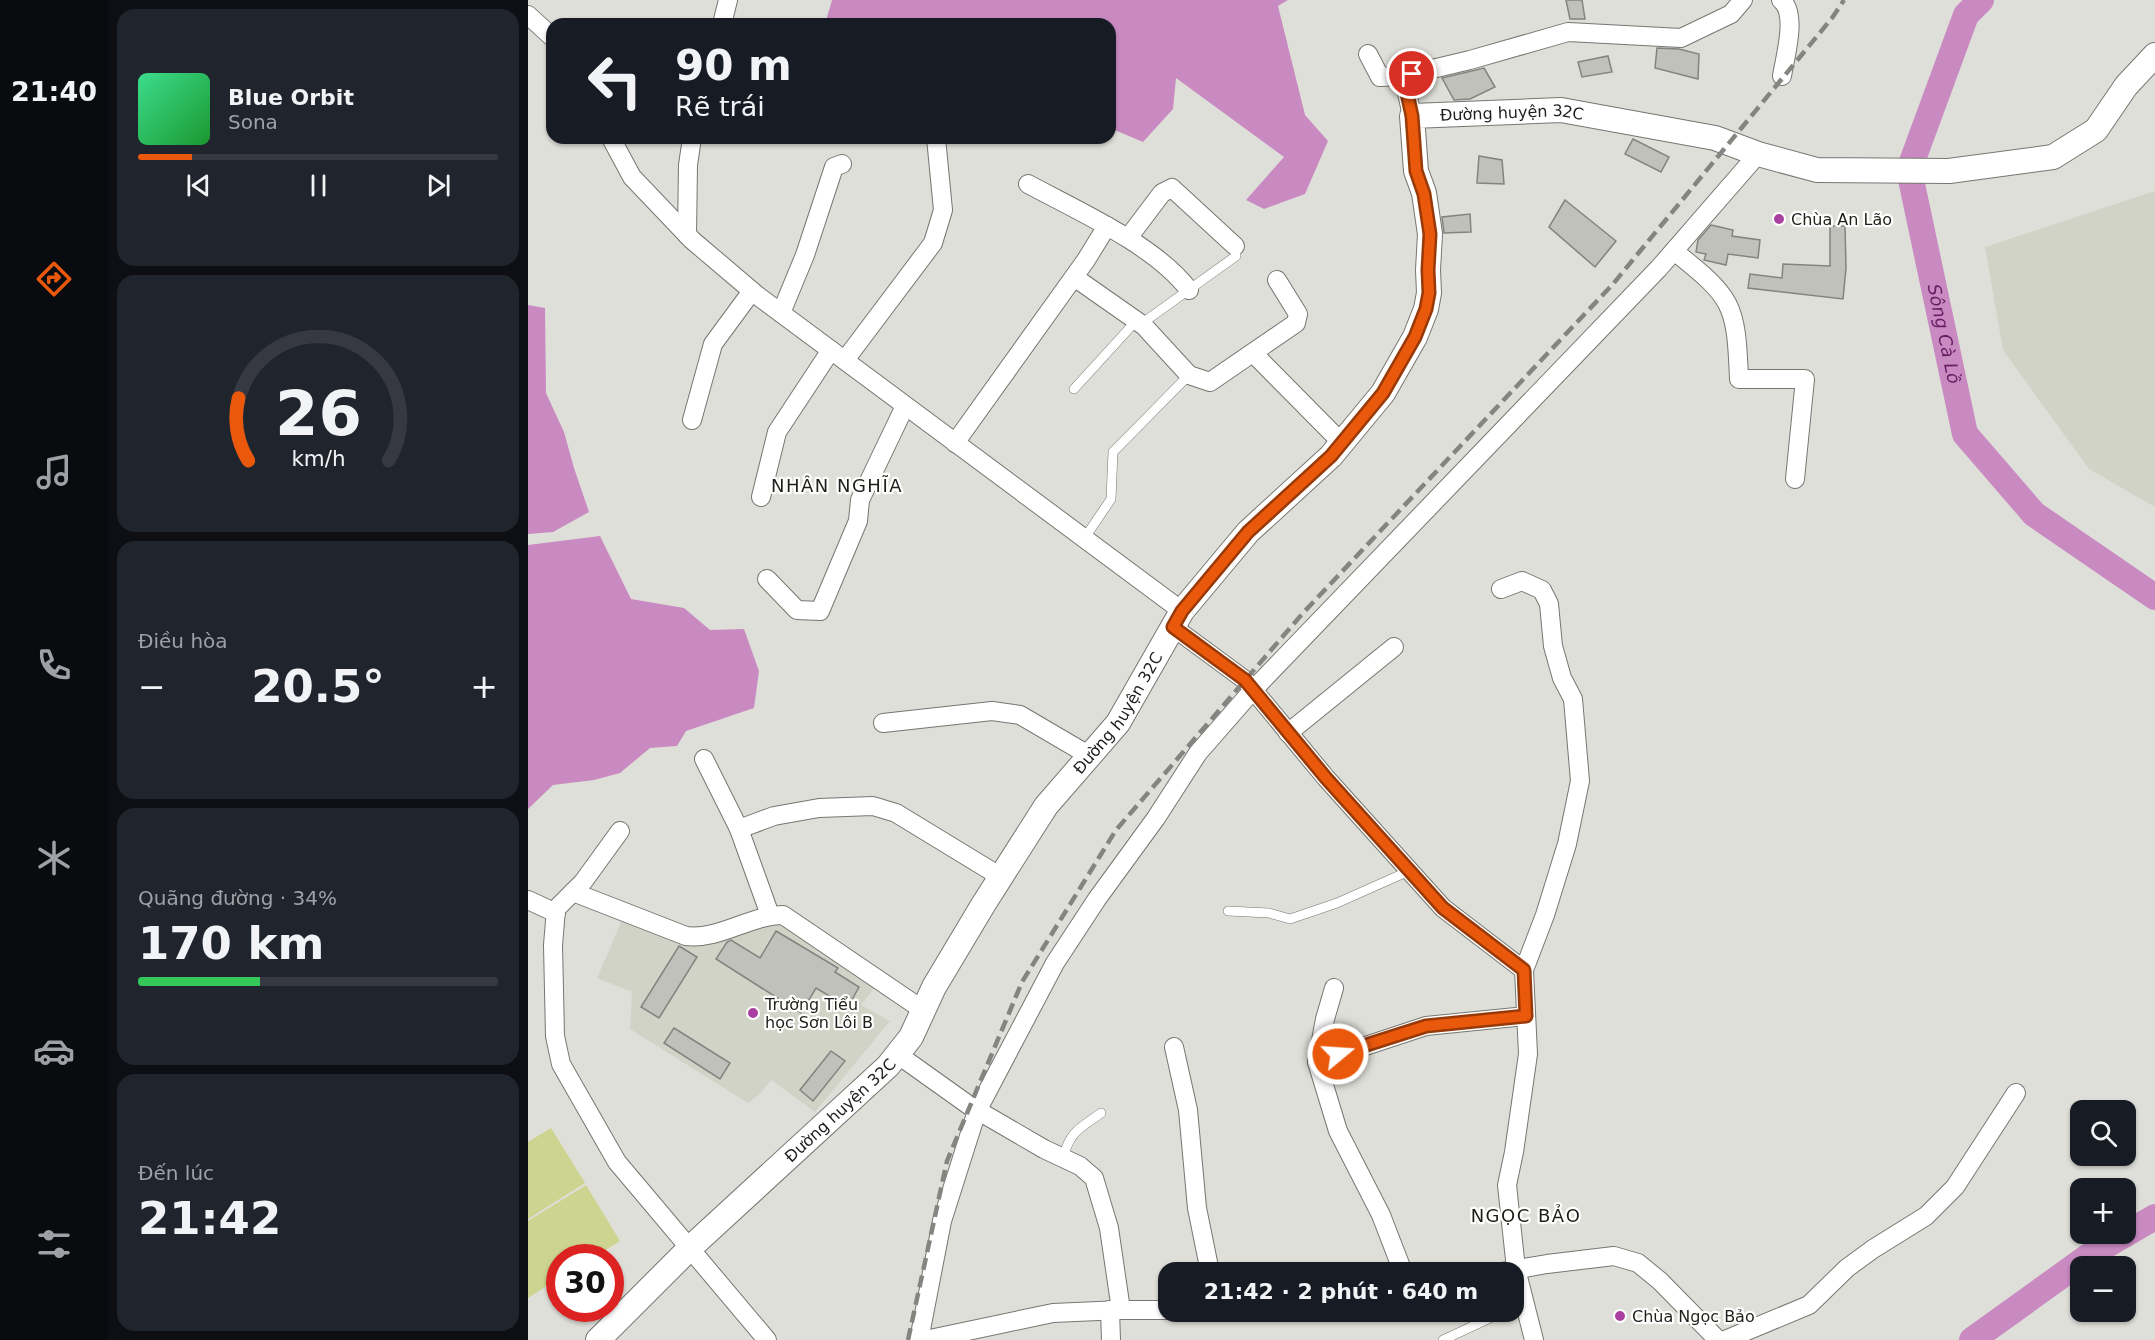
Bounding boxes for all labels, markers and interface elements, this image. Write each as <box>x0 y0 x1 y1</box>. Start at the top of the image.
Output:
text: 90 m <box>675 41 792 90</box>
icon: left <box>576 42 654 120</box>
pin <box>1386 48 1437 99</box>
icon: arrive <box>1395 57 1428 90</box>
text: 21:40 <box>11 76 97 107</box>
text: Blue Orbit <box>228 85 354 110</box>
text: Rẽ trái <box>675 91 765 122</box>
street label: Đường huyện 32C <box>1440 101 1585 125</box>
text: Sona <box>228 110 278 134</box>
icon: previous <box>182 169 215 202</box>
icon: pause <box>302 169 335 202</box>
icon: next <box>422 169 455 202</box>
place label: Chùa An Lão <box>1791 210 1892 229</box>
marker: Chùa An Lão <box>1772 212 1786 226</box>
icon: directions <box>33 258 75 300</box>
water label: Sông Cà Lồ <box>1923 282 1965 386</box>
text: 26 <box>275 377 361 450</box>
text: km/h <box>291 446 345 471</box>
icon: music <box>33 451 75 493</box>
district label: NHÂN NGHĨA <box>771 475 903 496</box>
text: Điều hòa <box>138 629 228 653</box>
icon: phone <box>33 644 75 686</box>
street label: Đường huyện 32C <box>1069 649 1166 778</box>
text: 20.5° <box>251 660 385 713</box>
text: − <box>138 667 166 706</box>
text: + <box>470 667 498 706</box>
icon: climate <box>33 837 75 879</box>
text: Quãng đường · 34% <box>138 886 337 910</box>
text: 170 km <box>138 917 324 970</box>
place label: Trường Tiểu học Sơn Lôi B <box>764 995 873 1032</box>
marker: Trường Tiểu học Sơn Lôi B <box>746 1006 760 1020</box>
position arrow <box>1306 1022 1370 1086</box>
icon: car <box>33 1030 75 1072</box>
street label: Đường huyện 32C <box>781 1055 900 1166</box>
map controls <box>2070 1100 2136 1322</box>
button: search <box>2070 1100 2136 1166</box>
text: Đến lúc <box>138 1161 214 1185</box>
button: + <box>2070 1178 2136 1244</box>
text: 21:42 <box>138 1192 281 1245</box>
district label: NGỌC BẢO <box>1471 1204 1581 1226</box>
icon: filters <box>33 1223 75 1265</box>
speed limit sign: 30 <box>546 1244 624 1322</box>
button: − <box>2070 1256 2136 1322</box>
text: 21:42 · 2 phút · 640 m <box>1204 1279 1478 1304</box>
place label: Chùa Ngọc Bảo <box>1632 1307 1755 1326</box>
marker: Chùa Ngọc Bảo <box>1613 1309 1627 1323</box>

